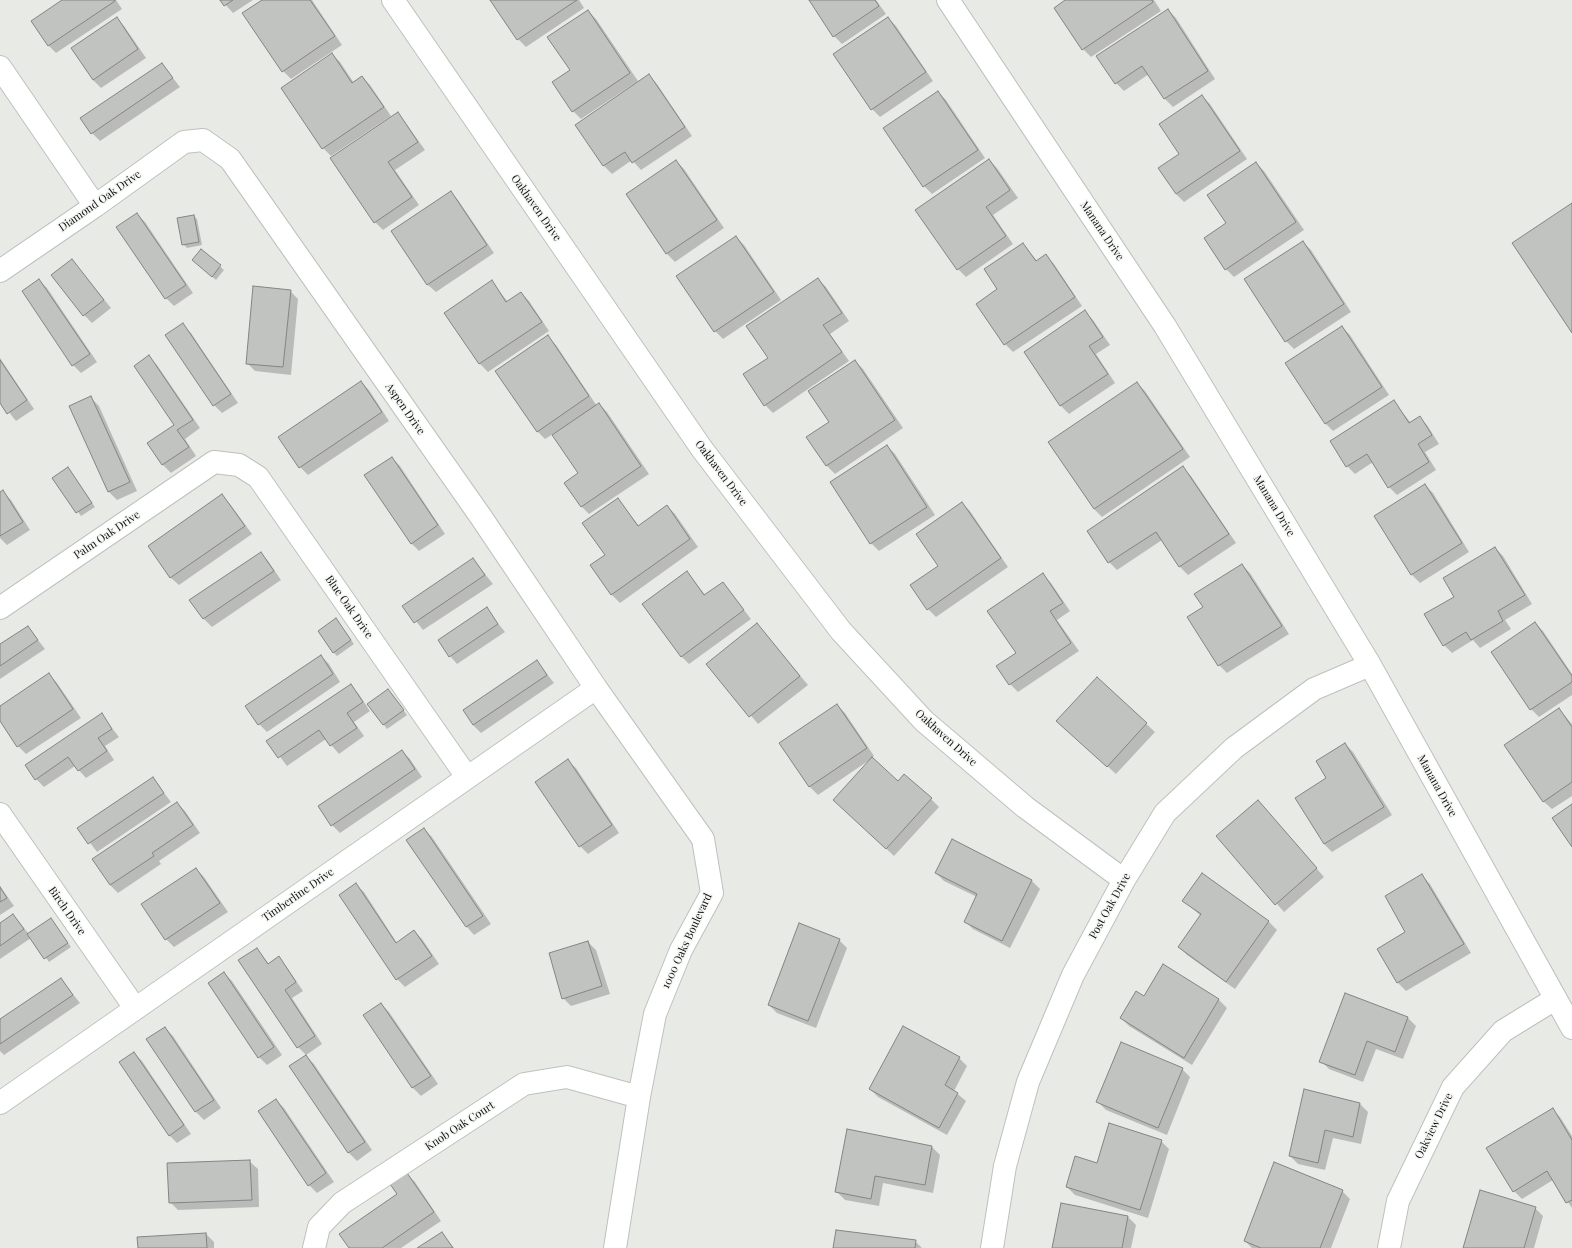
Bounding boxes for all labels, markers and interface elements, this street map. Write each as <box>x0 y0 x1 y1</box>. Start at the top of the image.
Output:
street label: Diamond Oak Drive <box>56 168 144 234</box>
street label: Oakhaven Drive <box>508 172 564 244</box>
street label: Manana Drive <box>1077 199 1127 263</box>
street label: Aspen Drive <box>382 381 428 437</box>
street label: Oakhaven Drive <box>692 438 750 508</box>
street label: Manana Drive <box>1251 473 1297 539</box>
street label: Palm Oak Drive <box>71 508 143 562</box>
street label: Blue Oak Drive <box>322 573 376 641</box>
street label: Oakhaven Drive <box>912 707 980 769</box>
street label: Manana Drive <box>1415 753 1459 819</box>
street label: Timberline Drive <box>260 865 336 925</box>
street label: Post Oak Drive <box>1086 871 1134 941</box>
street label: Birch Drive <box>45 884 89 938</box>
street label: 1000 Oaks Boulevard <box>659 891 715 991</box>
street label: Oakview Drive <box>1412 1091 1456 1161</box>
street label: Knob Oak Court <box>423 1099 497 1153</box>

